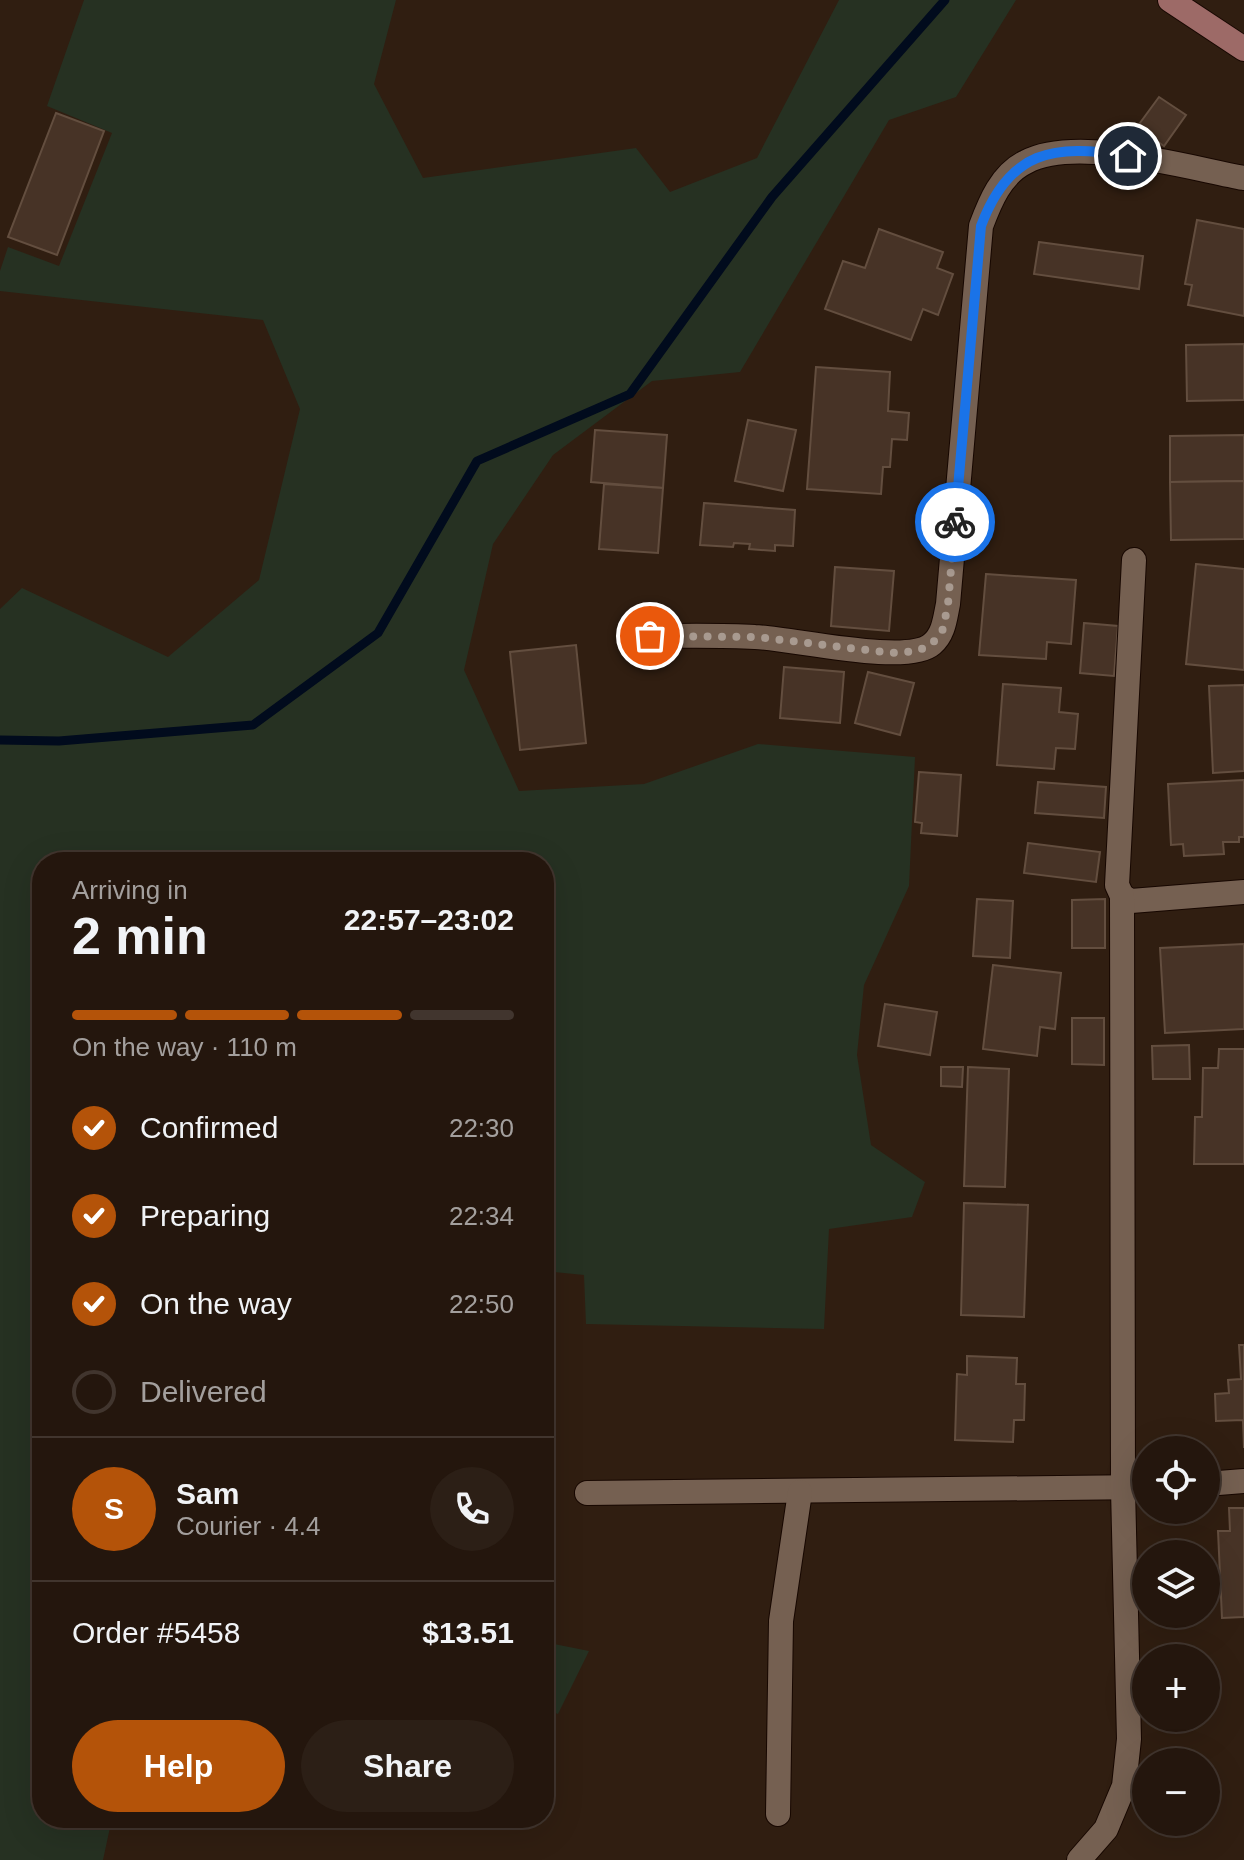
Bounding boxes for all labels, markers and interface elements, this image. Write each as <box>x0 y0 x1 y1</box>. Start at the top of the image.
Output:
pin <box>1094 122 1162 190</box>
icon: home <box>1106 134 1150 178</box>
courier <box>915 482 995 562</box>
icon: bike <box>933 500 977 544</box>
pin <box>616 602 684 670</box>
icon: bag <box>628 614 672 658</box>
text: Arriving in <box>72 875 188 905</box>
text: 22:57–23:02 <box>344 903 514 936</box>
text: 2 min <box>72 907 208 965</box>
text: On the way · 110 m <box>72 1032 297 1062</box>
icon: check <box>72 1106 116 1150</box>
text: Confirmed <box>140 1111 278 1144</box>
text: 22:30 <box>449 1113 514 1143</box>
icon: check <box>72 1194 116 1238</box>
text: Preparing <box>140 1199 270 1232</box>
text: 22:34 <box>449 1201 514 1231</box>
icon: check <box>72 1282 116 1326</box>
text: On the way <box>140 1287 292 1320</box>
text: 22:50 <box>449 1289 514 1319</box>
text: Delivered <box>140 1375 267 1408</box>
map controls <box>1132 1436 1220 1836</box>
button: locate <box>1132 1436 1220 1524</box>
button: phone <box>430 1467 514 1551</box>
text: Sam <box>176 1477 239 1510</box>
text: S <box>104 1492 124 1525</box>
text: Courier · 4.4 <box>176 1511 321 1541</box>
button: layers <box>1132 1540 1220 1628</box>
text: Order #5458 <box>72 1616 240 1649</box>
text: $13.51 <box>422 1616 514 1649</box>
button: + <box>1132 1644 1220 1732</box>
button: Help <box>72 1720 285 1812</box>
button: Share <box>301 1720 514 1812</box>
button: − <box>1132 1748 1220 1836</box>

